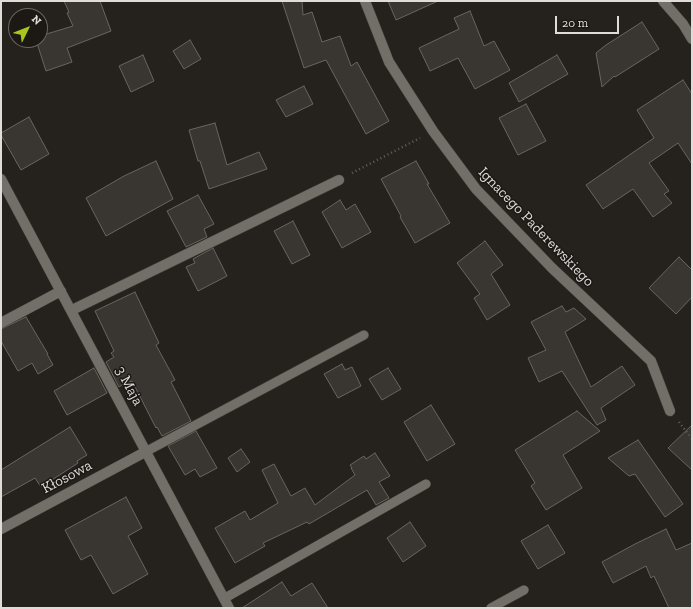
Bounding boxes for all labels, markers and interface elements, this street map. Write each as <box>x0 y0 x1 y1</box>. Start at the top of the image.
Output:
north arrow <box>8 8 48 48</box>
scale bar <box>557 8 621 34</box>
text: N <box>29 13 44 28</box>
text: 20 m <box>562 16 588 30</box>
street label: Ignacego Paderewskiego <box>474 164 598 290</box>
street label: 3 Maja <box>111 363 147 409</box>
street label: Kłosowa <box>39 456 95 498</box>

